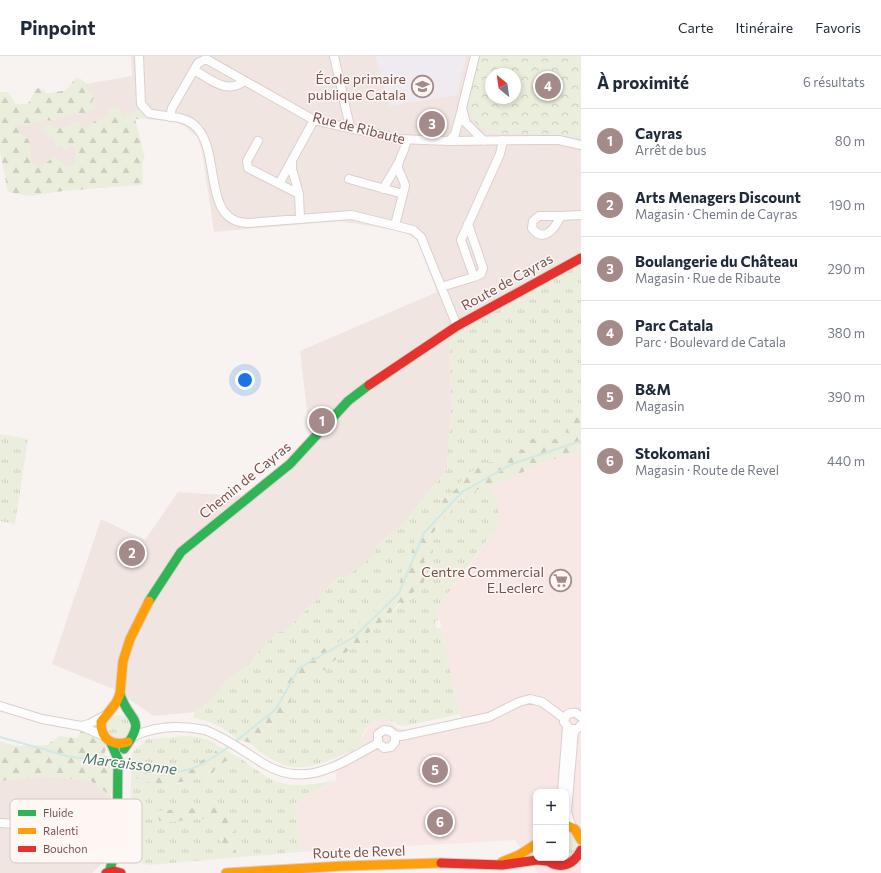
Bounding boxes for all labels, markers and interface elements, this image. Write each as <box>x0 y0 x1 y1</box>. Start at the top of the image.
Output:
text: Pinpoint <box>20 16 96 39</box>
text: Carte <box>678 19 713 36</box>
text: Itinéraire <box>735 19 793 36</box>
text: Favoris <box>815 19 861 36</box>
north arrow <box>485 68 521 104</box>
place label: École primaire publique Catala <box>308 70 406 103</box>
pin: 4 <box>535 71 561 101</box>
text: À proximité <box>597 72 689 93</box>
school or university icon: École primaire publique Catala <box>409 74 435 100</box>
text: 6 résultats <box>803 74 865 90</box>
street label: Rue de Ribaute <box>311 108 407 147</box>
pin: 3 <box>419 109 445 139</box>
text: Cayras <box>635 124 682 142</box>
text: 1 <box>607 133 613 149</box>
text: 80 m <box>835 133 865 149</box>
text: Arrêt de bus <box>635 142 706 158</box>
text: Arts Menagers Discount <box>635 188 801 206</box>
text: 2 <box>606 197 614 213</box>
text: 190 m <box>829 197 865 213</box>
text: Magasin · Chemin de Cayras <box>635 206 797 222</box>
street label: Route de Cayras <box>458 249 556 314</box>
text: Boulangerie du Château <box>635 252 798 270</box>
text: 3 <box>606 261 614 277</box>
text: 290 m <box>828 261 865 277</box>
text: Magasin · Rue de Ribaute <box>635 270 781 286</box>
text: Parc Catala <box>635 316 713 334</box>
text: 4 <box>606 325 614 341</box>
text: 380 m <box>827 325 865 341</box>
text: Parc · Boulevard de Catala <box>635 334 786 350</box>
your location <box>235 370 255 390</box>
text: B&M <box>635 380 671 398</box>
text: 5 <box>606 389 614 405</box>
text: 390 m <box>827 389 865 405</box>
text: Magasin <box>635 398 685 414</box>
pin: 1 <box>309 406 335 436</box>
street label: Chemin de Cayras <box>196 438 294 522</box>
text: Stokomani <box>635 444 710 462</box>
text: 6 <box>606 453 614 469</box>
text: 440 m <box>827 453 865 469</box>
text: Magasin · Route de Revel <box>635 462 779 478</box>
pin: 2 <box>119 538 145 568</box>
place label: Centre Commercial E.Leclerc <box>421 563 544 596</box>
supermarket icon: Centre Commercial E.Leclerc <box>547 567 573 593</box>
water label: Marcaissonne <box>82 748 178 778</box>
pin: 5 <box>422 755 448 785</box>
map controls <box>533 789 569 861</box>
button: + <box>533 789 569 825</box>
legend <box>10 799 142 863</box>
text: Fluide <box>43 806 73 819</box>
pin: 6 <box>427 807 453 837</box>
text: Ralenti <box>43 824 79 837</box>
button: − <box>533 825 569 861</box>
street label: Route de Revel <box>312 841 406 862</box>
text: Bouchon <box>43 842 87 855</box>

